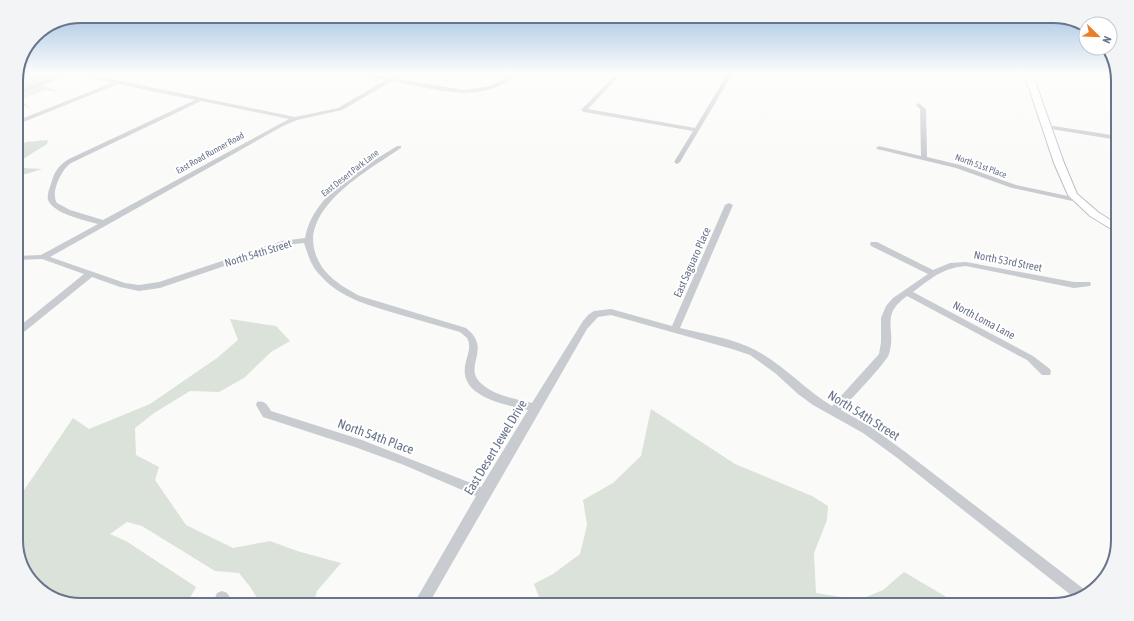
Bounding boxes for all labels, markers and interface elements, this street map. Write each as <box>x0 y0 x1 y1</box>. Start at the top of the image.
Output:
north arrow <box>1078 16 1118 56</box>
text: N <box>1100 35 1114 45</box>
street label: East Road Runner Road <box>174 130 246 176</box>
street label: East Desert Park Lane <box>319 147 381 199</box>
street label: North 51st Place <box>954 152 1008 180</box>
street label: East Saguaro Place <box>671 225 713 299</box>
street label: North 54th Street <box>223 237 293 269</box>
street label: North 53rd Street <box>973 249 1043 273</box>
street label: North Loma Lane <box>951 299 1017 341</box>
street label: North 54th Street <box>825 387 903 444</box>
street label: East Desert Jewel Drive <box>461 397 530 498</box>
street label: North 54th Place <box>336 416 416 457</box>

